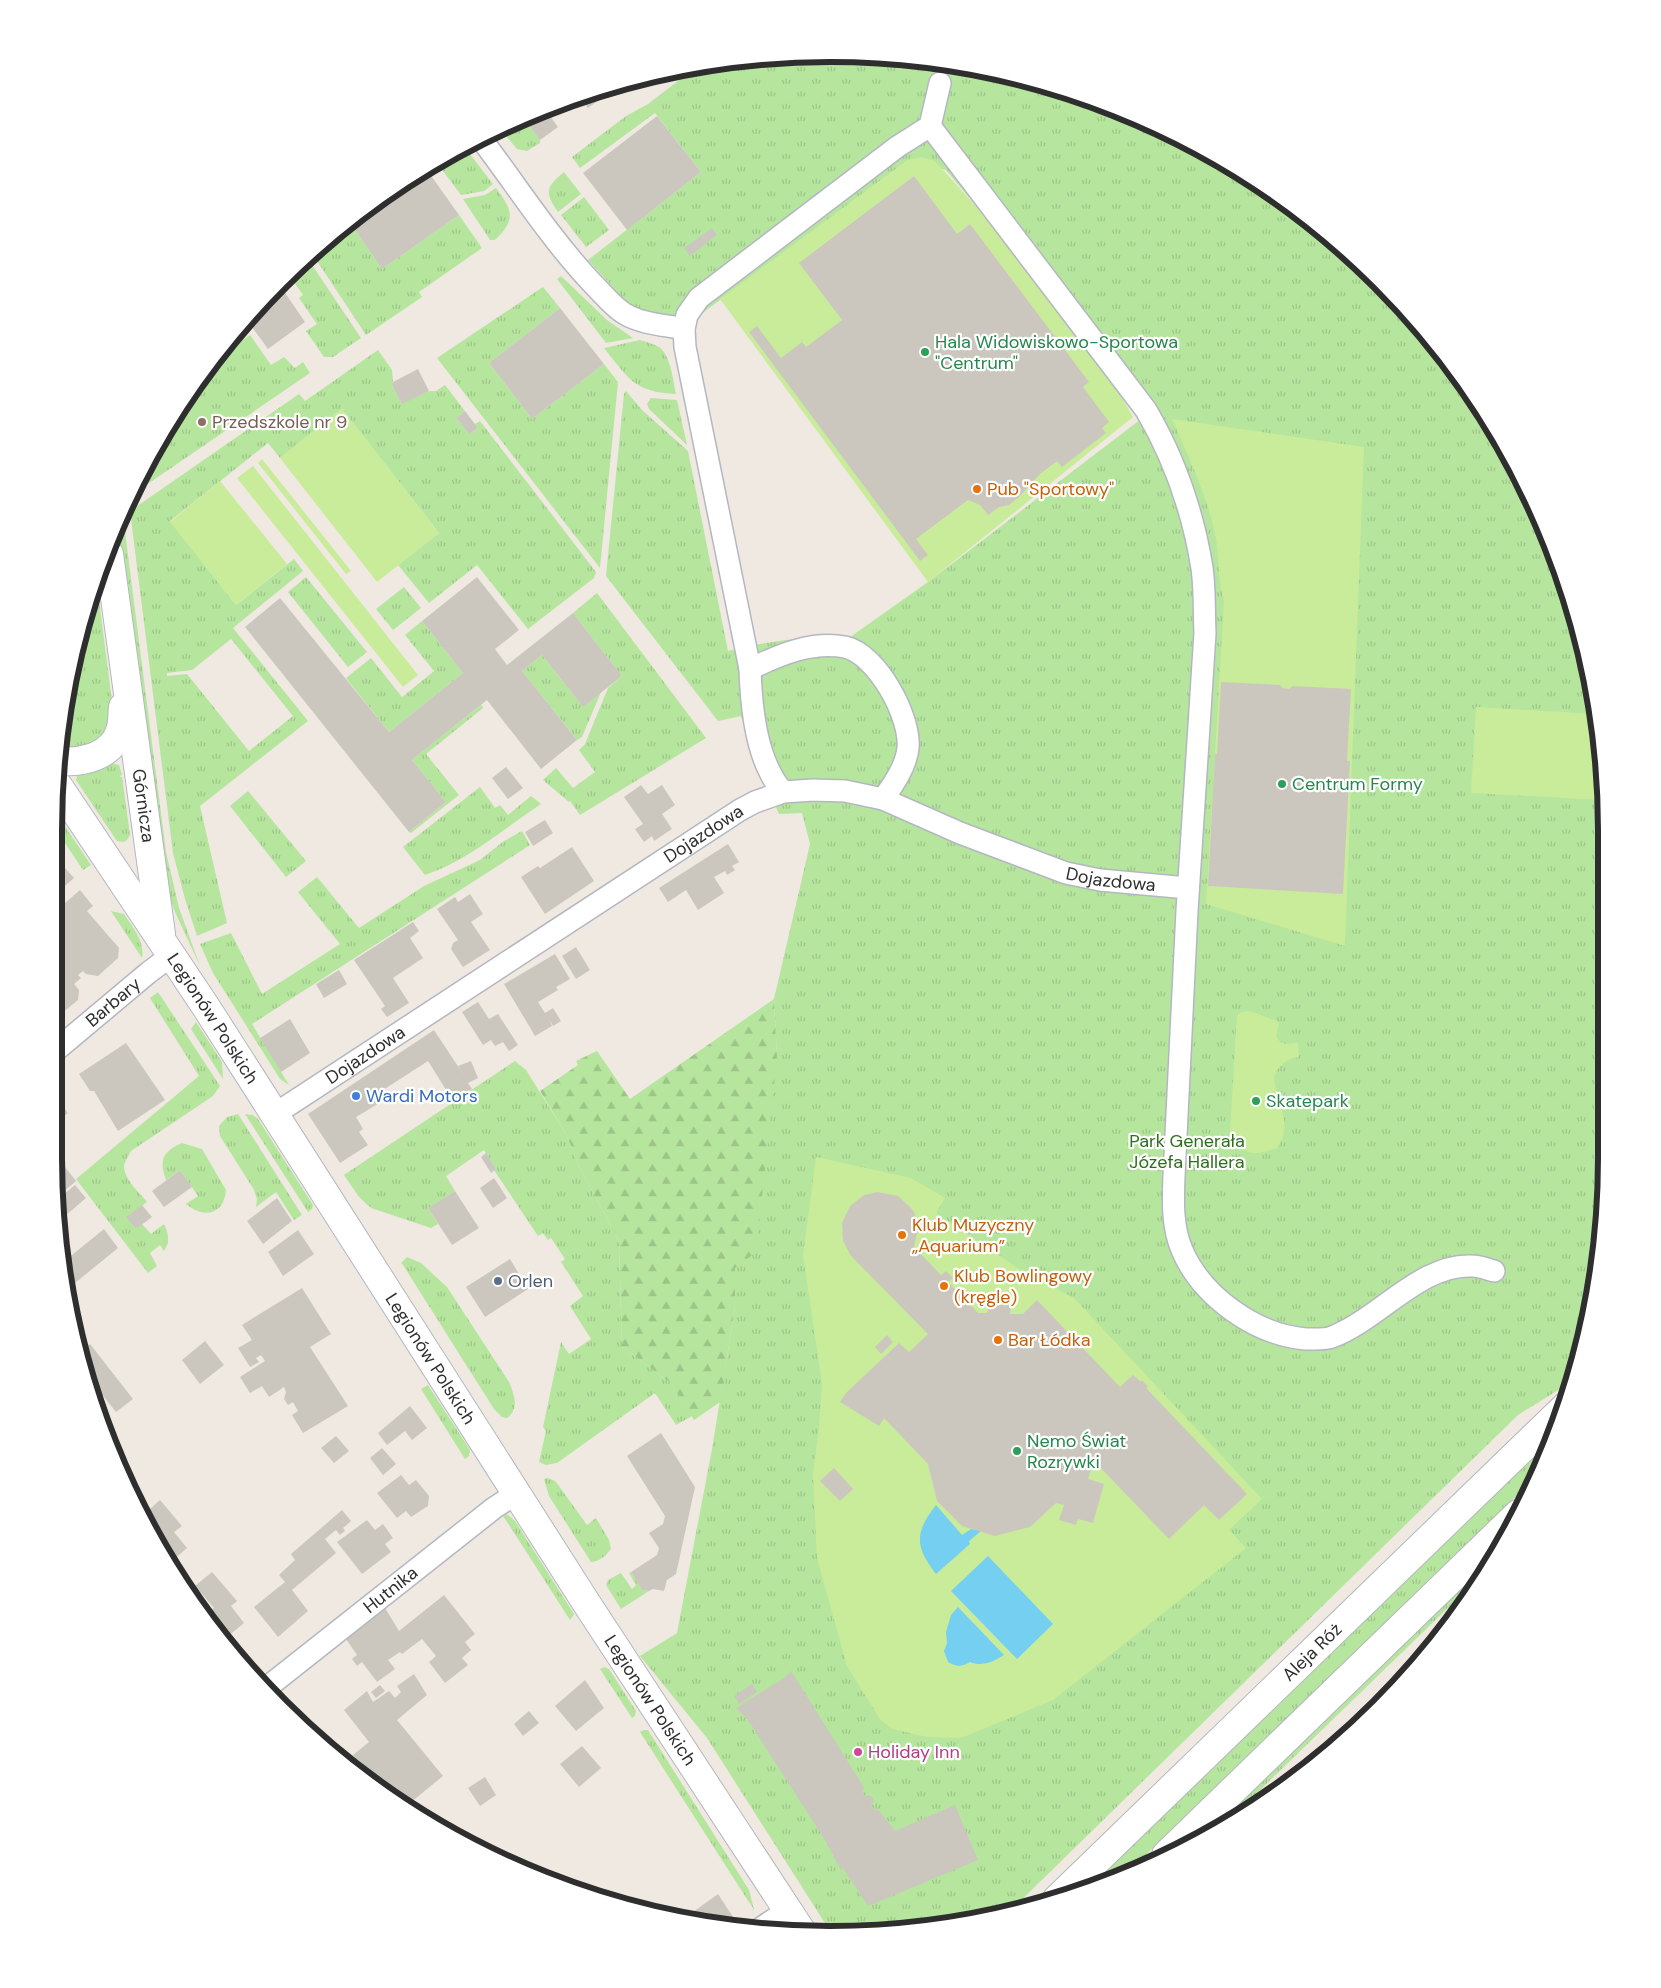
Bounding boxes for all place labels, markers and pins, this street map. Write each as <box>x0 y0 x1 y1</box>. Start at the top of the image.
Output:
place label: Hala Widowiskowo-Sportowa "Centrum" <box>935 330 1178 375</box>
marker: Hala Widowiskowo-Sportowa "Centrum" <box>919 346 931 358</box>
place label: Przedszkole nr 9 <box>212 410 347 434</box>
marker: Przedszkole nr 9 <box>196 416 208 428</box>
place label: Pub "Sportowy" <box>987 477 1114 501</box>
marker: Pub "Sportowy" <box>971 483 983 495</box>
place label: Centrum Formy <box>1292 772 1423 796</box>
marker: Centrum Formy <box>1276 778 1288 790</box>
place label: Wardi Motors <box>366 1084 478 1108</box>
place label: Skatepark <box>1266 1089 1349 1113</box>
marker: Wardi Motors <box>350 1090 362 1102</box>
marker: Skatepark <box>1250 1095 1262 1107</box>
place label: Klub Muzyczny „Aquarium” <box>912 1213 1034 1258</box>
marker: Klub Muzyczny „Aquarium” <box>896 1229 908 1241</box>
place label: Klub Bowlingowy (kręgle) <box>954 1264 1092 1309</box>
place label: Orlen <box>508 1269 553 1293</box>
marker: Orlen <box>492 1275 504 1287</box>
marker: Klub Bowlingowy (kręgle) <box>938 1280 950 1292</box>
place label: Bar Łódka <box>1008 1328 1090 1352</box>
marker: Bar Łódka <box>992 1334 1004 1346</box>
place label: Nemo Świat Rozrywki <box>1027 1429 1126 1474</box>
marker: Nemo Świat Rozrywki <box>1011 1445 1023 1457</box>
place label: Holiday Inn <box>868 1740 960 1764</box>
marker: Holiday Inn <box>852 1746 864 1758</box>

